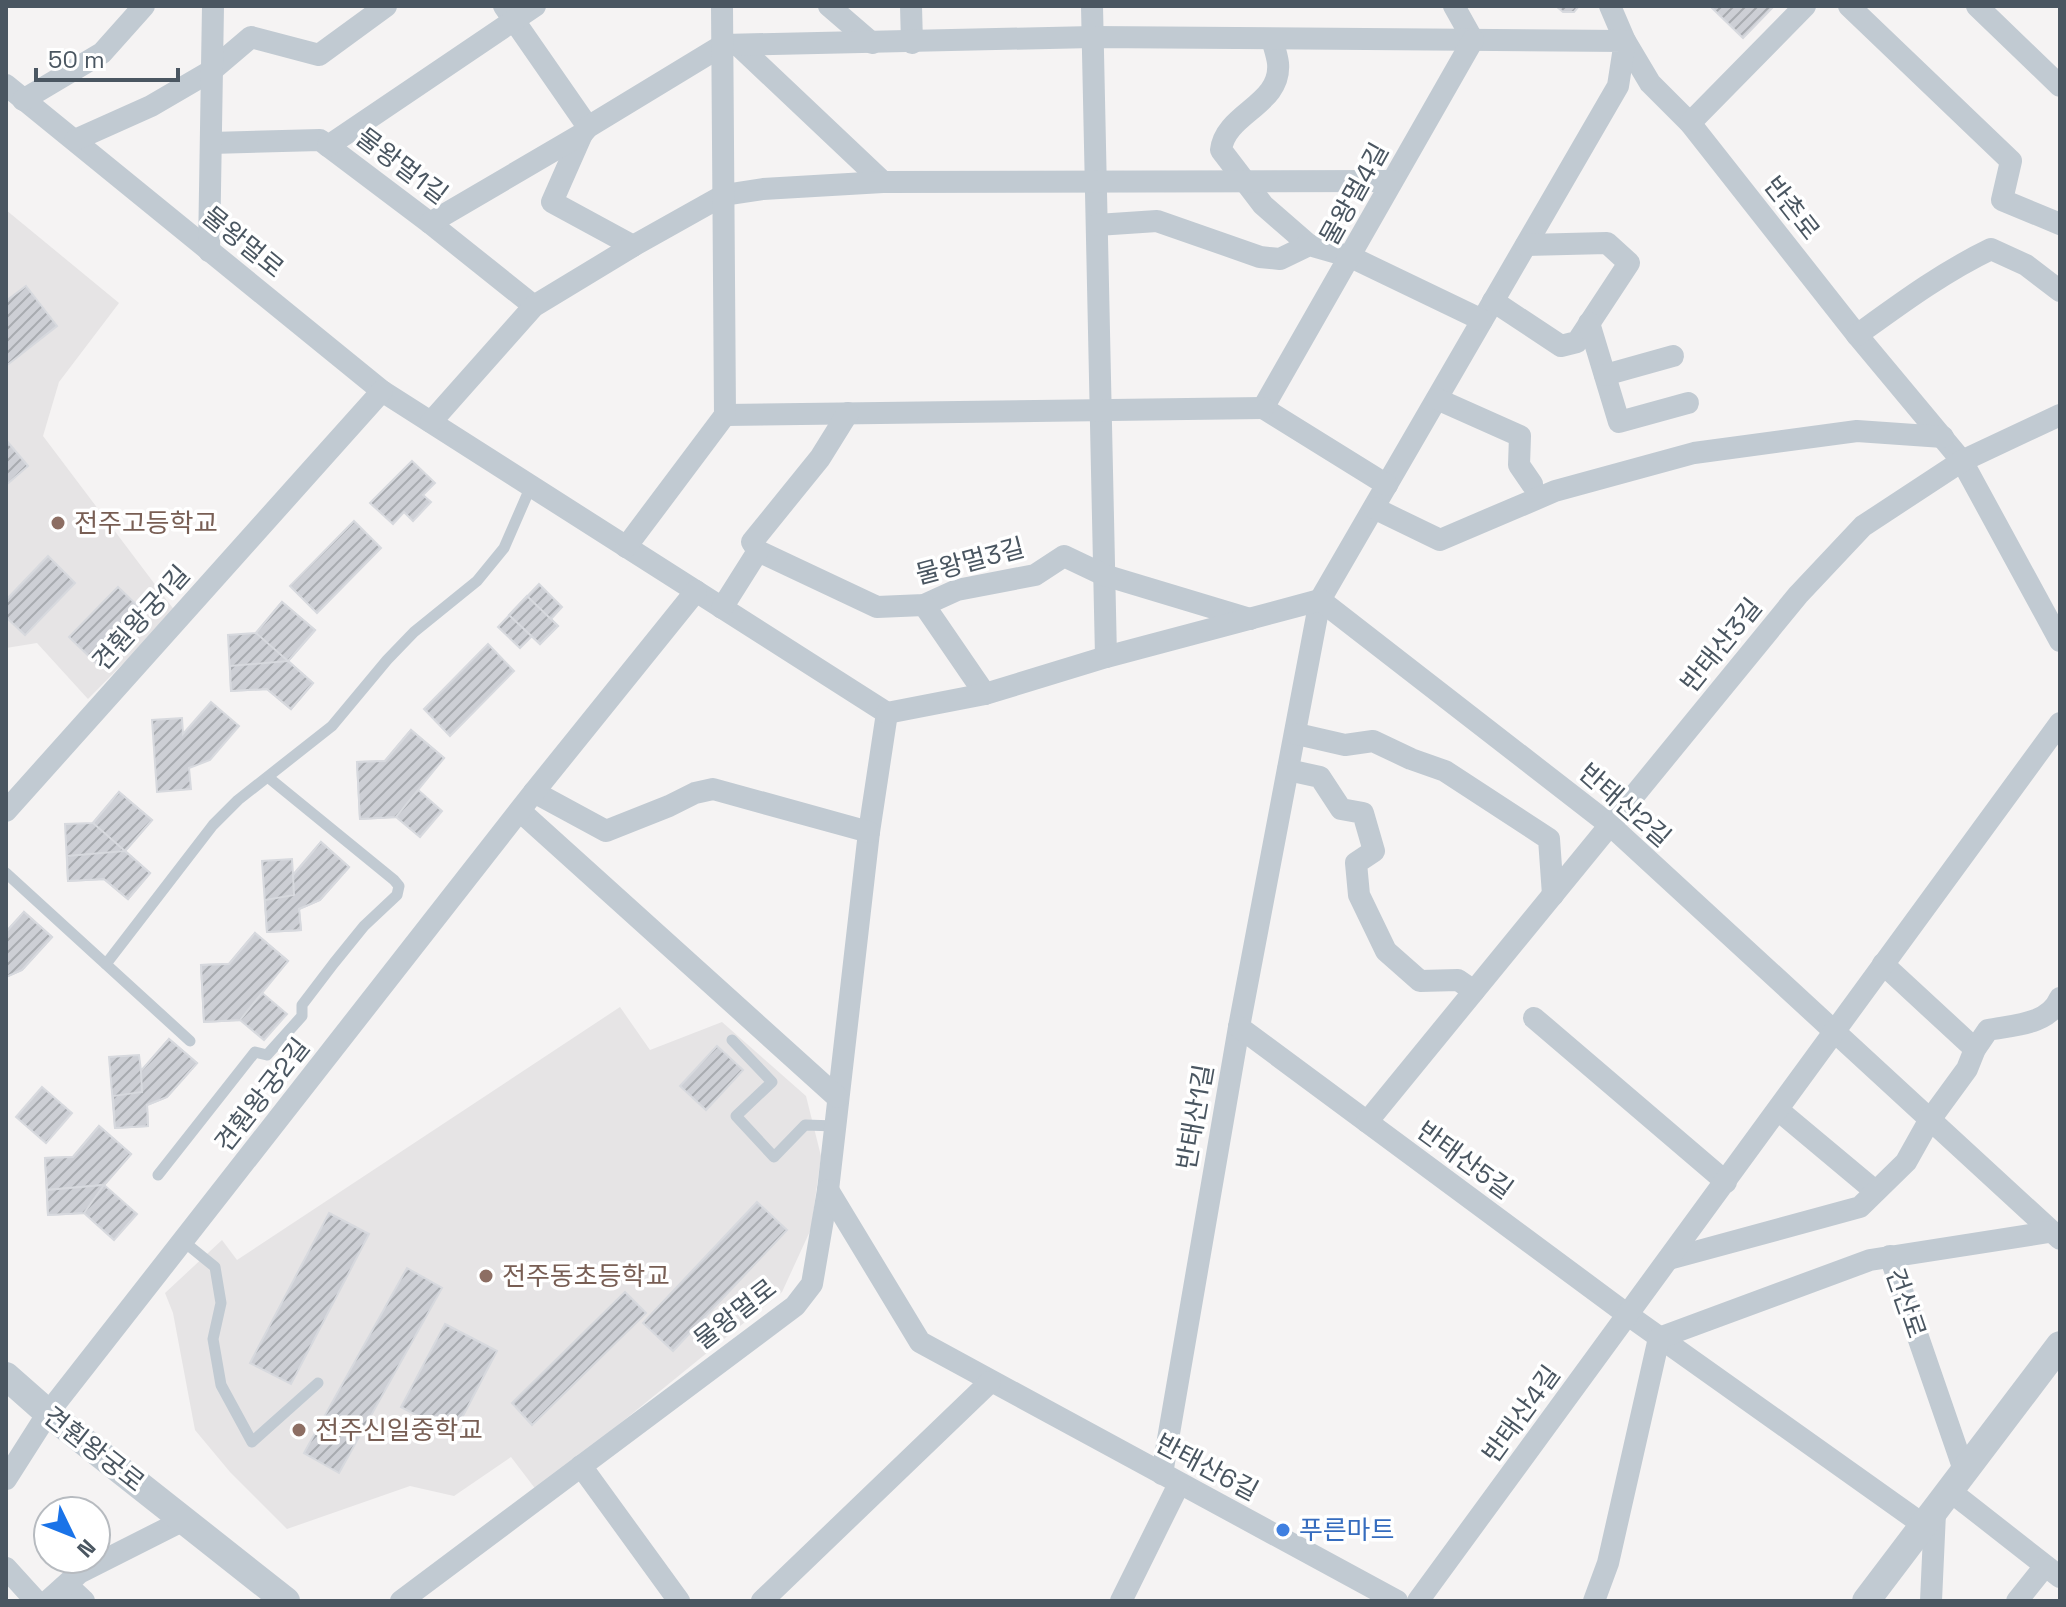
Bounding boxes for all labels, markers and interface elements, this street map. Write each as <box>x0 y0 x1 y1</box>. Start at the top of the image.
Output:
scale bar <box>36 32 178 82</box>
text: 50 m <box>48 44 105 75</box>
street label: 물왕멀1길 <box>349 120 455 212</box>
street label: 물왕멀4길 <box>1312 137 1396 251</box>
street label: 반촌로 <box>1757 169 1827 247</box>
street label: 물왕멀로 <box>195 199 291 285</box>
place label: 전주고등학교 <box>74 506 218 540</box>
marker: 전주고등학교 <box>49 514 67 532</box>
street label: 물왕멀3길 <box>912 530 1028 592</box>
street label: 견훤왕궁1길 <box>85 558 197 678</box>
street label: 반태산3길 <box>1673 591 1769 699</box>
street label: 반태산2길 <box>1572 756 1678 854</box>
street label: 견훤왕궁2길 <box>207 1031 317 1159</box>
street label: 반태산1길 <box>1169 1062 1221 1172</box>
street label: 반태산5길 <box>1410 1114 1520 1206</box>
place label: 전주동초등학교 <box>502 1259 669 1293</box>
street label: 건산로 <box>1878 1264 1934 1342</box>
marker: 전주동초등학교 <box>477 1267 495 1285</box>
street label: 물왕멀로 <box>687 1271 783 1357</box>
street label: 반태산4길 <box>1474 1359 1568 1469</box>
street label: 견훤왕궁로 <box>36 1399 152 1499</box>
place label: 전주신일중학교 <box>315 1413 482 1447</box>
marker: 전주신일중학교 <box>290 1421 308 1439</box>
street label: 반태산6길 <box>1150 1426 1264 1508</box>
north arrow <box>32 1495 112 1575</box>
place label: 푸른마트 <box>1299 1513 1395 1547</box>
marker: 푸른마트 <box>1274 1521 1292 1539</box>
text: N <box>71 1534 102 1564</box>

